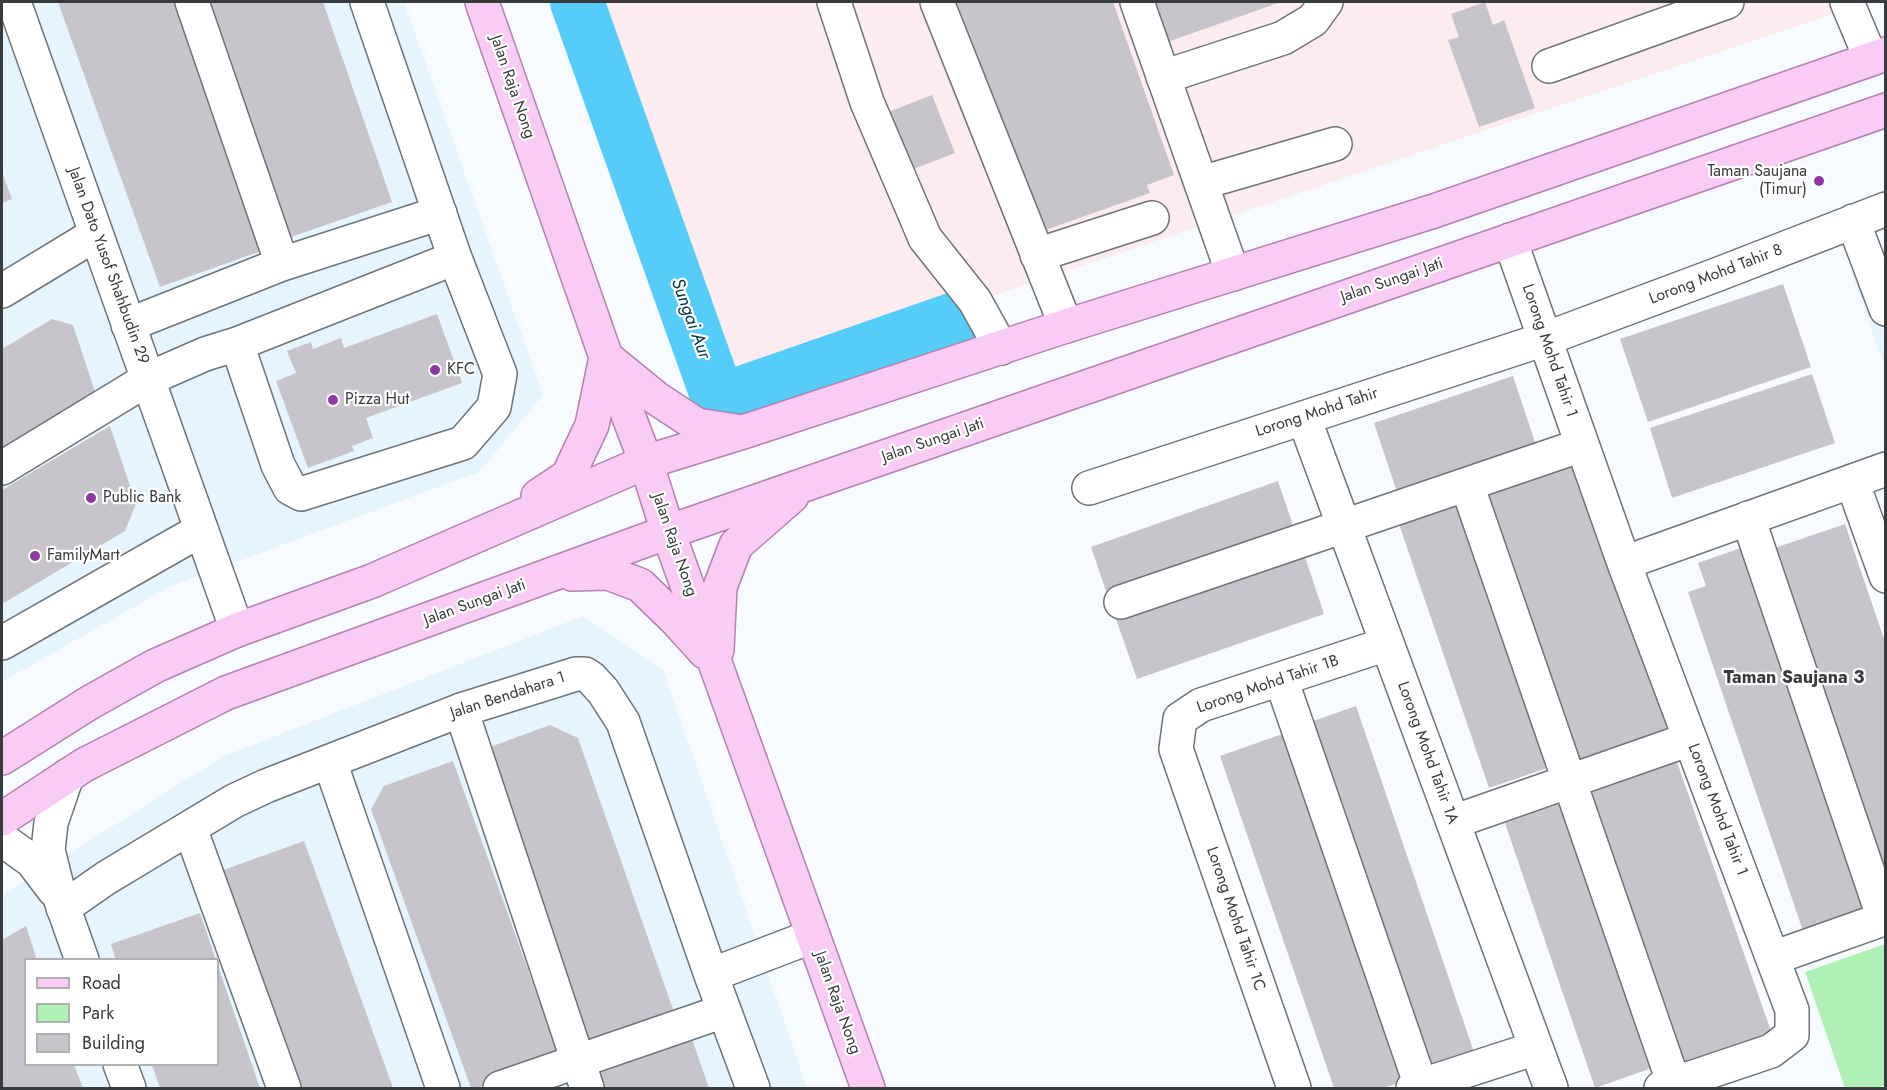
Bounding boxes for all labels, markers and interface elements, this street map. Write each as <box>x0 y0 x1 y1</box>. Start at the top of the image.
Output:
street label: Jalan Raja Nong <box>485 33 539 141</box>
place label: Taman Saujana (Timur) <box>1707 162 1807 200</box>
street label: Jalan Dato Yusof Shahbudin 29 <box>63 165 153 367</box>
marker: Taman Saujana (Timur) <box>1812 174 1826 188</box>
street label: Lorong Mohd Tahir 8 <box>1647 241 1785 309</box>
street label: Jalan Sungai Jati <box>1338 255 1446 307</box>
water label: Sungai Aur <box>665 276 715 362</box>
street label: Lorong Mohd Tahir 1 <box>1517 282 1581 420</box>
place label: KFC <box>447 360 475 380</box>
marker: KFC <box>428 363 442 377</box>
street label: Lorong Mohd Tahir <box>1253 384 1381 442</box>
place label: Pizza Hut <box>345 390 409 410</box>
marker: Pizza Hut <box>326 393 340 407</box>
street label: Jalan Sungai Jati <box>879 415 987 467</box>
place label: Public Bank <box>103 488 181 508</box>
marker: Public Bank <box>84 491 98 505</box>
street label: Jalan Raja Nong <box>647 491 701 599</box>
place label: FamilyMart <box>47 546 120 566</box>
marker: FamilyMart <box>28 549 42 563</box>
street label: Jalan Sungai Jati <box>421 576 529 630</box>
street label: Lorong Mohd Tahir 1B <box>1195 652 1341 718</box>
street label: Jalan Bendahara 1 <box>448 668 568 724</box>
district label: Taman Saujana 3 <box>1724 668 1864 690</box>
street label: Lorong Mohd Tahir 1A <box>1392 679 1462 827</box>
street label: Lorong Mohd Tahir 1 <box>1683 741 1751 879</box>
street label: Lorong Mohd Tahir 1C <box>1201 845 1269 993</box>
street label: Jalan Raja Nong <box>810 949 864 1057</box>
legend <box>24 958 219 1066</box>
text: Road <box>82 970 121 996</box>
text: Park <box>82 1000 114 1026</box>
text: Building <box>82 1030 145 1056</box>

